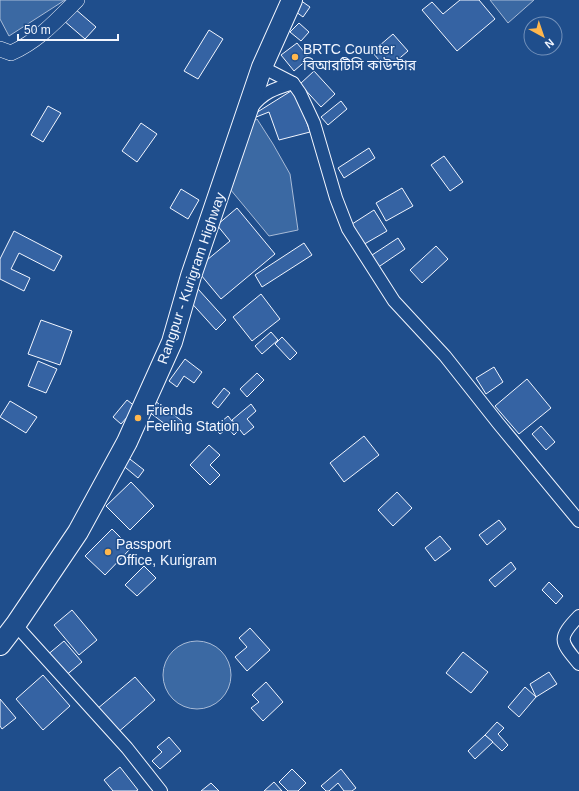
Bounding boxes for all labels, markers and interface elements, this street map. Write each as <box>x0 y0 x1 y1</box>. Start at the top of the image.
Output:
scale bar <box>18 16 118 42</box>
north arrow <box>523 16 563 56</box>
text: 50 m <box>24 23 51 37</box>
text: N <box>542 37 556 51</box>
place label: BRTC Counter বিআরটিসি কাউন্টার <box>302 41 417 73</box>
marker: BRTC Counter বিআরটিসি কাউন্টার <box>290 52 300 62</box>
street label: Rangpur - Kurigram Highway <box>154 190 228 366</box>
place label: Friends Feeling Station <box>146 402 239 434</box>
marker: Friends Feeling Station <box>133 413 143 423</box>
place label: Passport Office, Kurigram <box>116 536 217 568</box>
marker: Passport Office, Kurigram <box>103 547 113 557</box>

